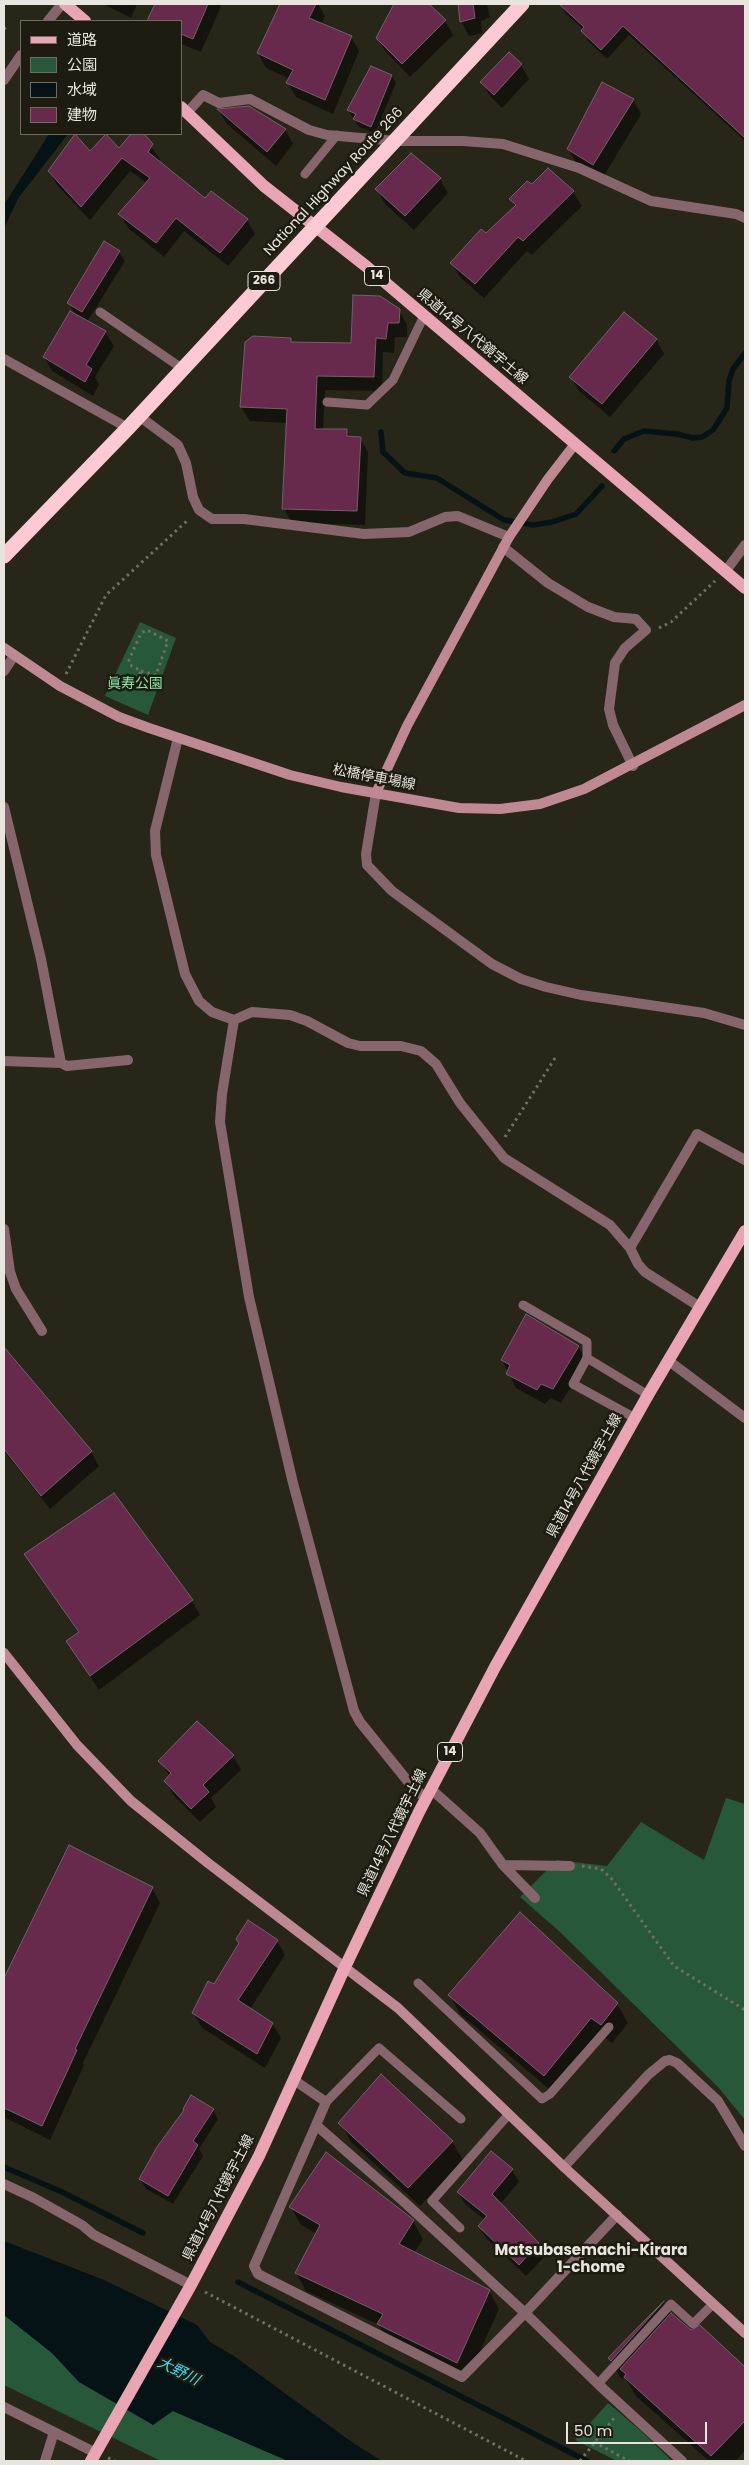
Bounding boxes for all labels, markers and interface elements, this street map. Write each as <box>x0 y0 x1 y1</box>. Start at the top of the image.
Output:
legend <box>20 20 182 135</box>
text: 道路 <box>67 29 97 50</box>
text: 公園 <box>67 54 97 75</box>
text: 水域 <box>67 79 97 100</box>
text: 建物 <box>67 104 97 125</box>
street label: National Highway Route 266 <box>261 104 407 260</box>
road number: 14 <box>364 266 390 286</box>
road number: 266 <box>248 272 280 290</box>
street label: 県道14号八代鏡宇土線 <box>413 286 531 388</box>
park label: 眞寿公園 <box>107 676 163 692</box>
street label: 松橋停車場線 <box>331 762 417 794</box>
street label: 県道14号八代鏡宇土線 <box>544 1411 626 1541</box>
road number: 14 <box>438 1742 462 1761</box>
street label: 県道14号八代鏡宇土線 <box>355 1767 431 1899</box>
street label: 県道14号八代鏡宇土線 <box>180 2132 258 2264</box>
district label: Matsubasemachi-Kirara 1-chome <box>495 2242 687 2277</box>
water label: 大野川 <box>154 2354 202 2390</box>
scale bar <box>569 2412 710 2444</box>
text: 50 m <box>574 2420 612 2441</box>

